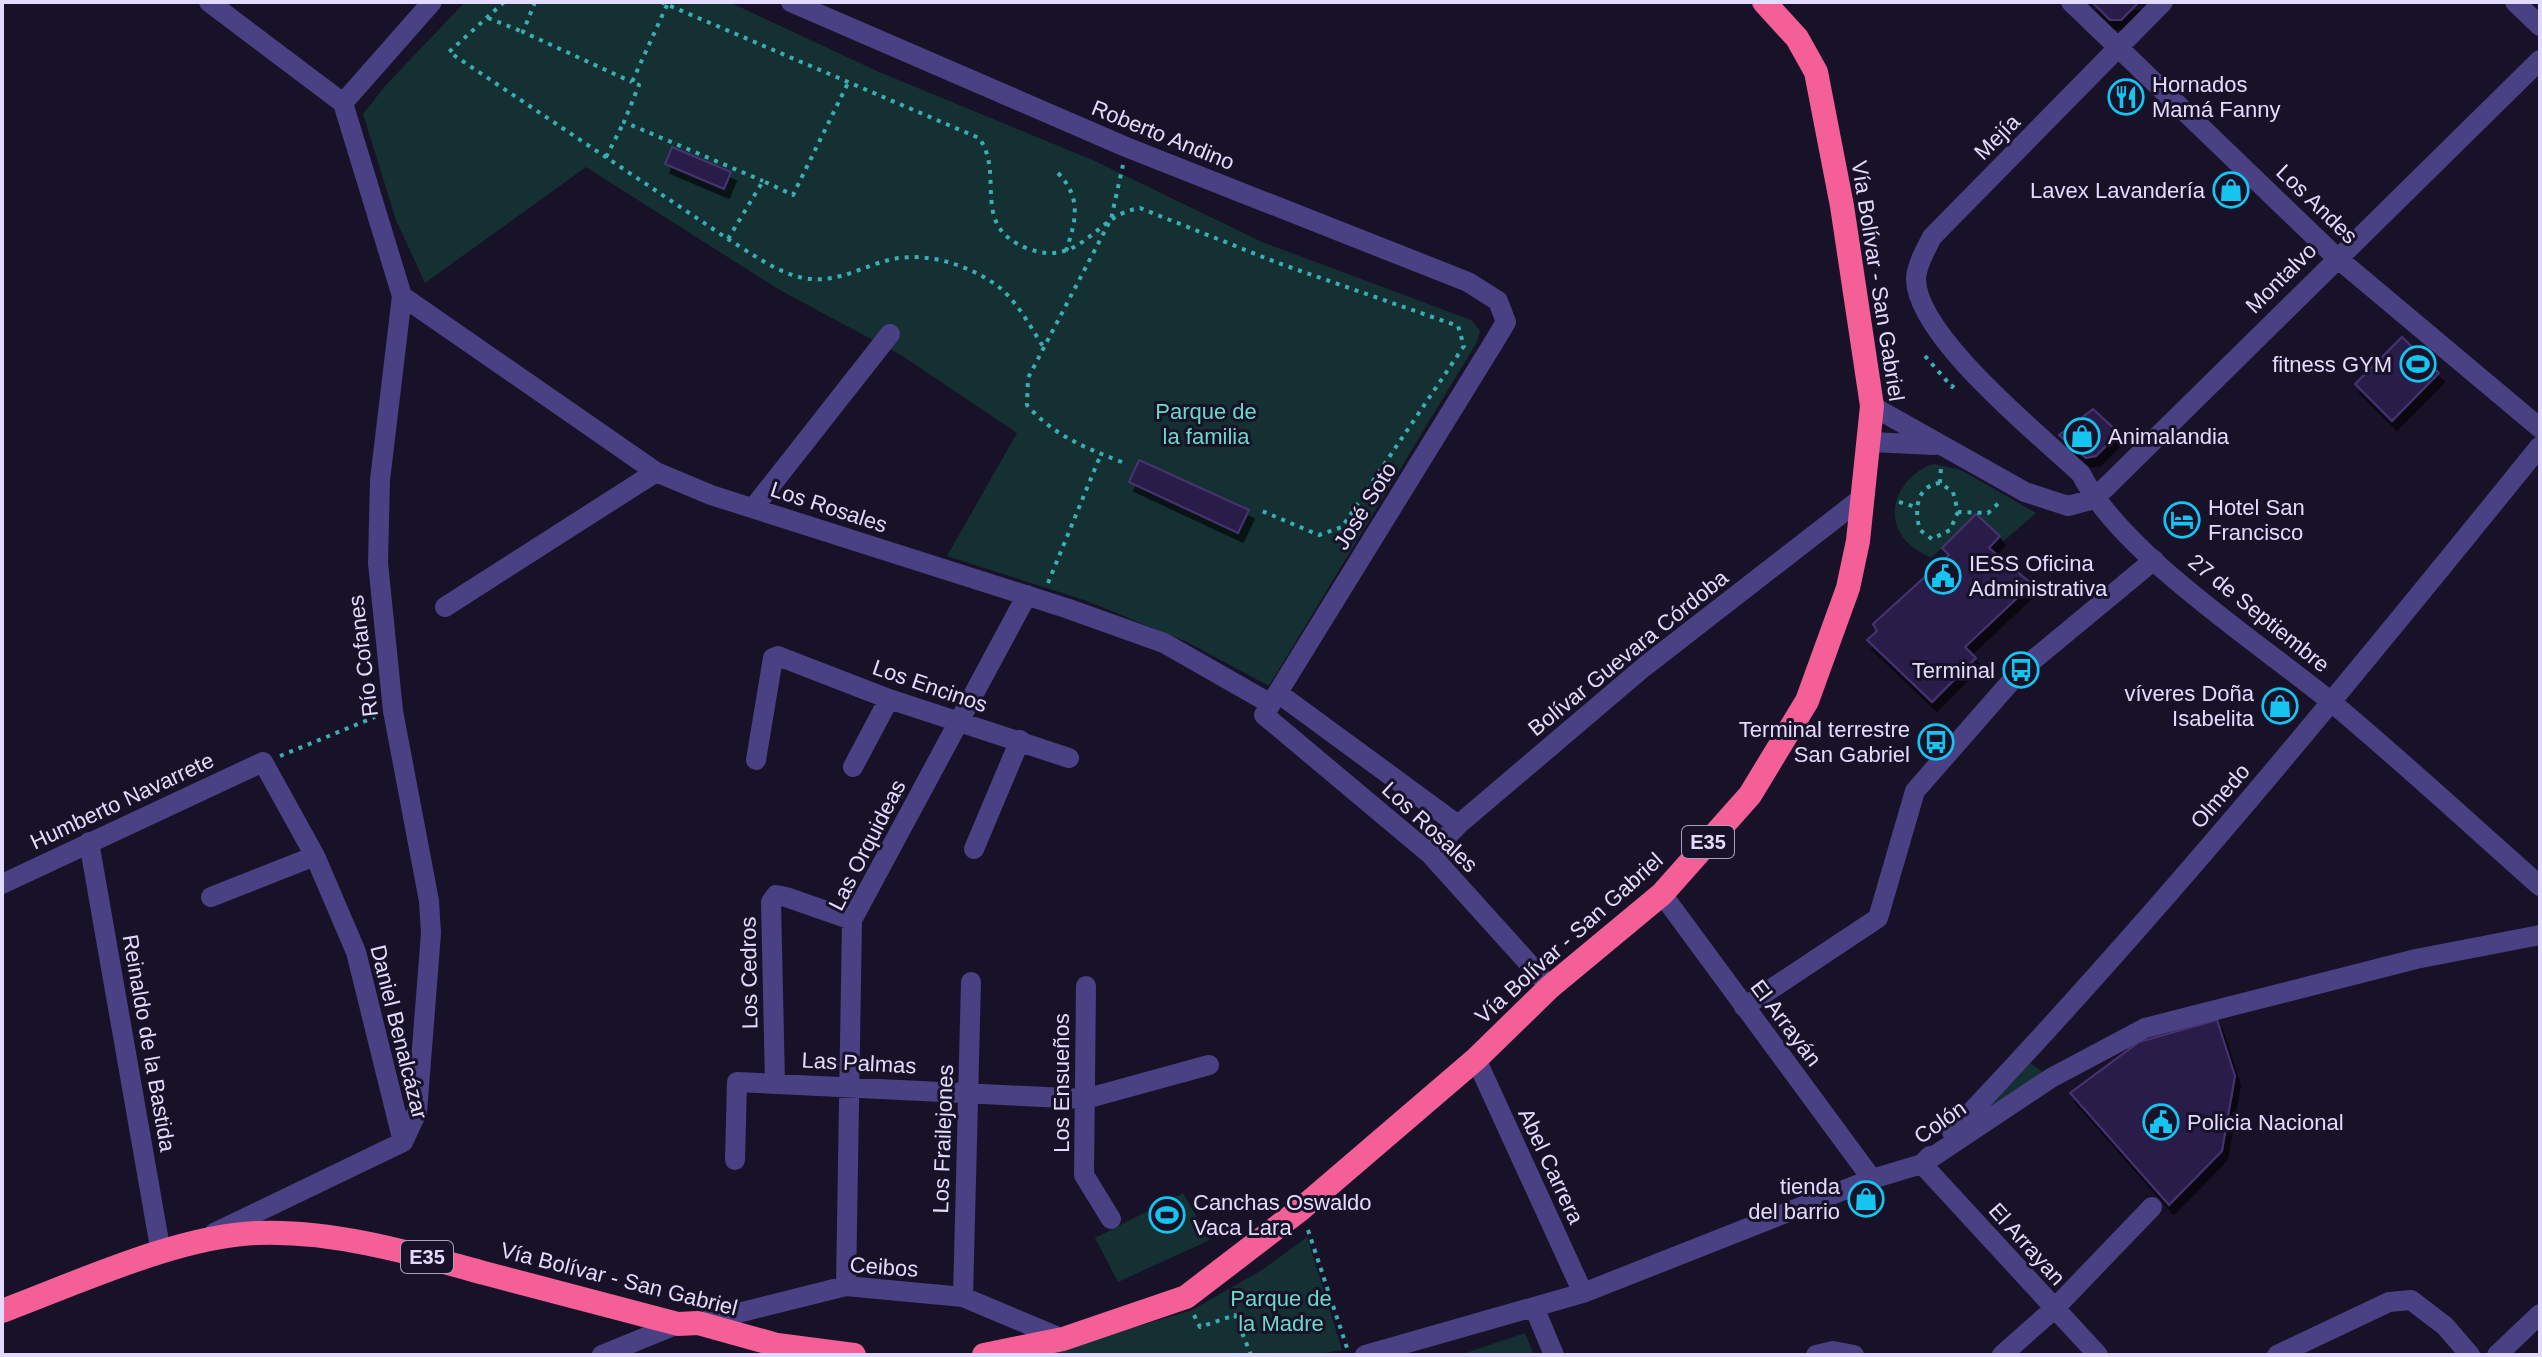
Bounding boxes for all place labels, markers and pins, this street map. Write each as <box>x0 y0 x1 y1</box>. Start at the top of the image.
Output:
place label: Hornados Mamá Fanny <box>2152 72 2280 122</box>
restaurant icon: Hornados Mamá Fanny <box>2107 78 2145 116</box>
shop icon: Lavex Lavandería <box>2212 171 2250 209</box>
place label: Lavex Lavandería <box>2030 178 2206 203</box>
sports icon: fitness GYM <box>2399 345 2437 383</box>
place label: fitness GYM <box>2272 352 2392 377</box>
shop icon: Animalandia <box>2063 417 2101 455</box>
place label: Animalandia <box>2108 424 2230 449</box>
place label: Hotel San Francisco <box>2208 495 2305 545</box>
hotel icon: Hotel San Francisco <box>2163 501 2201 539</box>
place label: IESS Oficina Administrativa <box>1969 551 2108 601</box>
public building icon: IESS Oficina Administrativa <box>1924 557 1962 595</box>
bus stop icon: Terminal <box>2002 651 2040 689</box>
place label: Terminal <box>1912 658 1995 683</box>
place label: víveres Doña Isabelita <box>2124 681 2255 731</box>
shop icon: víveres Doña Isabelita <box>2261 687 2299 725</box>
place label: Terminal terrestre San Gabriel <box>1739 717 1910 767</box>
bus stop icon: Terminal terrestre San Gabriel <box>1917 723 1955 761</box>
public building icon: Policia Nacional <box>2142 1103 2180 1141</box>
place label: Policia Nacional <box>2187 1110 2344 1135</box>
place label: tienda del barrio <box>1748 1174 1841 1224</box>
shop icon: tienda del barrio <box>1847 1180 1885 1218</box>
place label: Canchas Oswaldo Vaca Lara <box>1193 1190 1372 1240</box>
sports icon: Canchas Oswaldo Vaca Lara <box>1148 1196 1186 1234</box>

